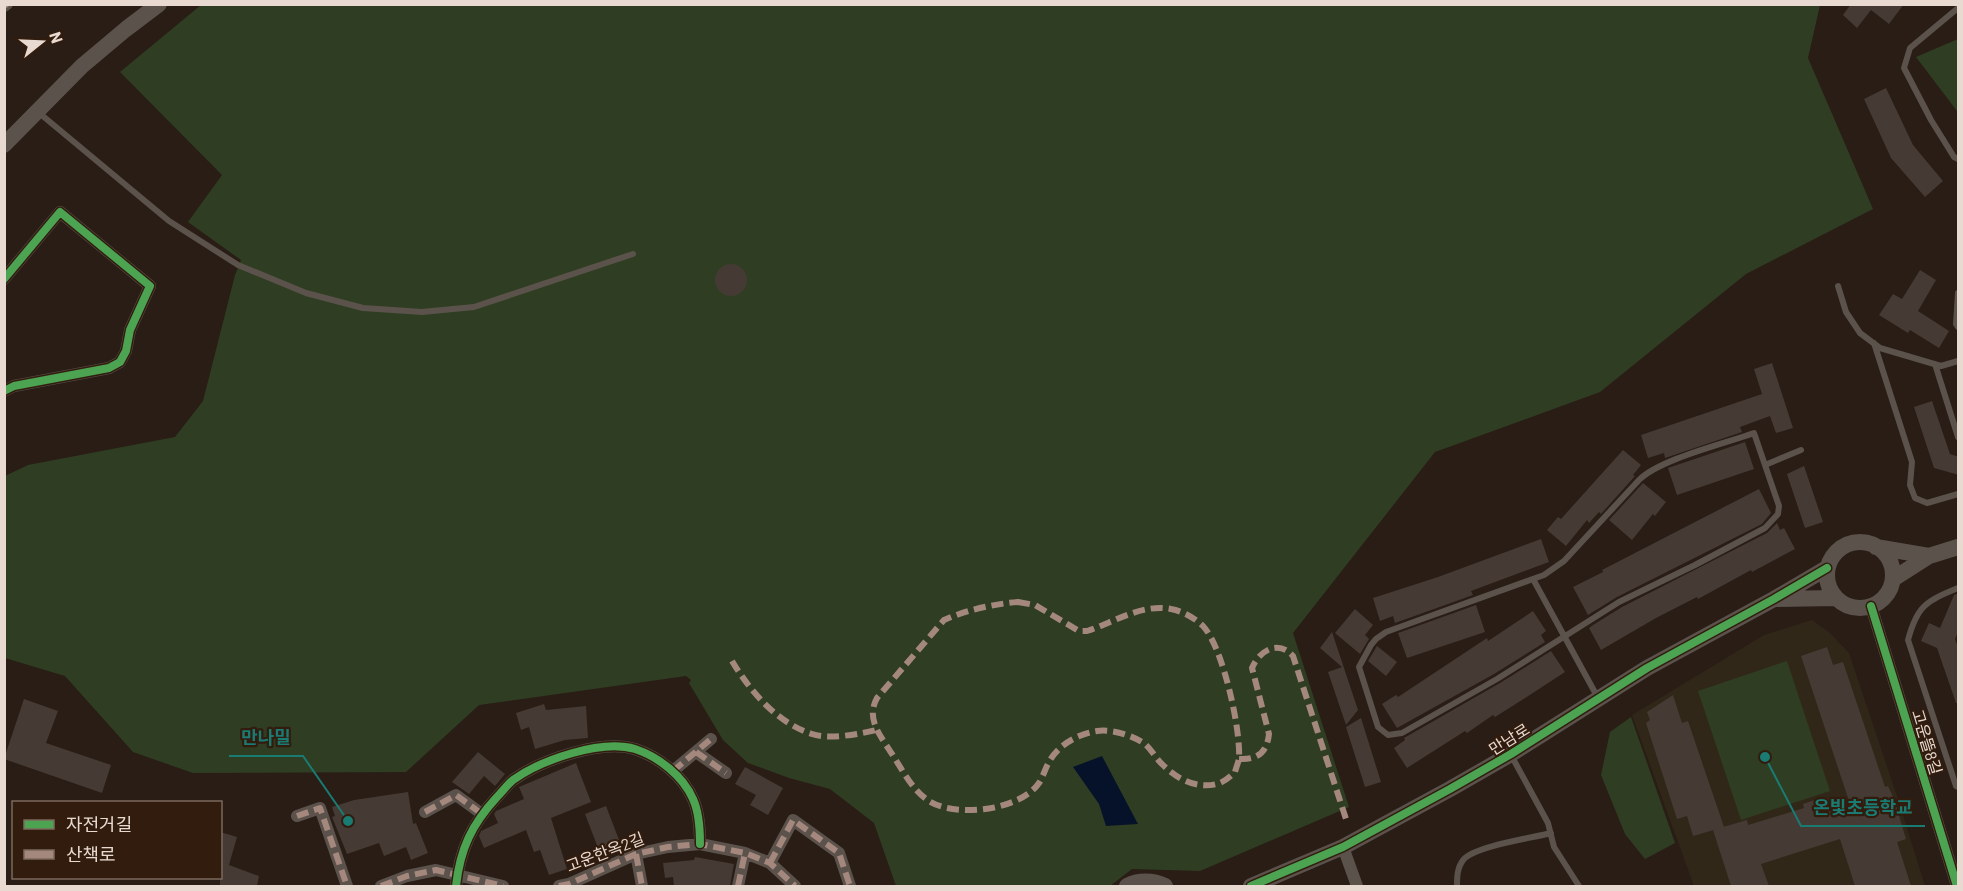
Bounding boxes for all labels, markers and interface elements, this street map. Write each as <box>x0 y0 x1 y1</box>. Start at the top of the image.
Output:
north arrow <box>12 12 72 72</box>
text: N <box>46 29 67 45</box>
street label: 고운뜰8길 <box>1909 707 1946 777</box>
street label: 만남로 <box>1485 719 1533 758</box>
callout: 만나밀 <box>229 720 303 756</box>
text: 만나밀 <box>241 726 291 748</box>
callout: 온빛초등학교 <box>1801 790 1925 826</box>
text: 온빛초등학교 <box>1813 796 1913 818</box>
legend <box>12 801 222 879</box>
text: 자전거길 <box>66 813 132 835</box>
street label: 고운한옥2길 <box>563 828 647 875</box>
text: 산책로 <box>66 843 116 865</box>

